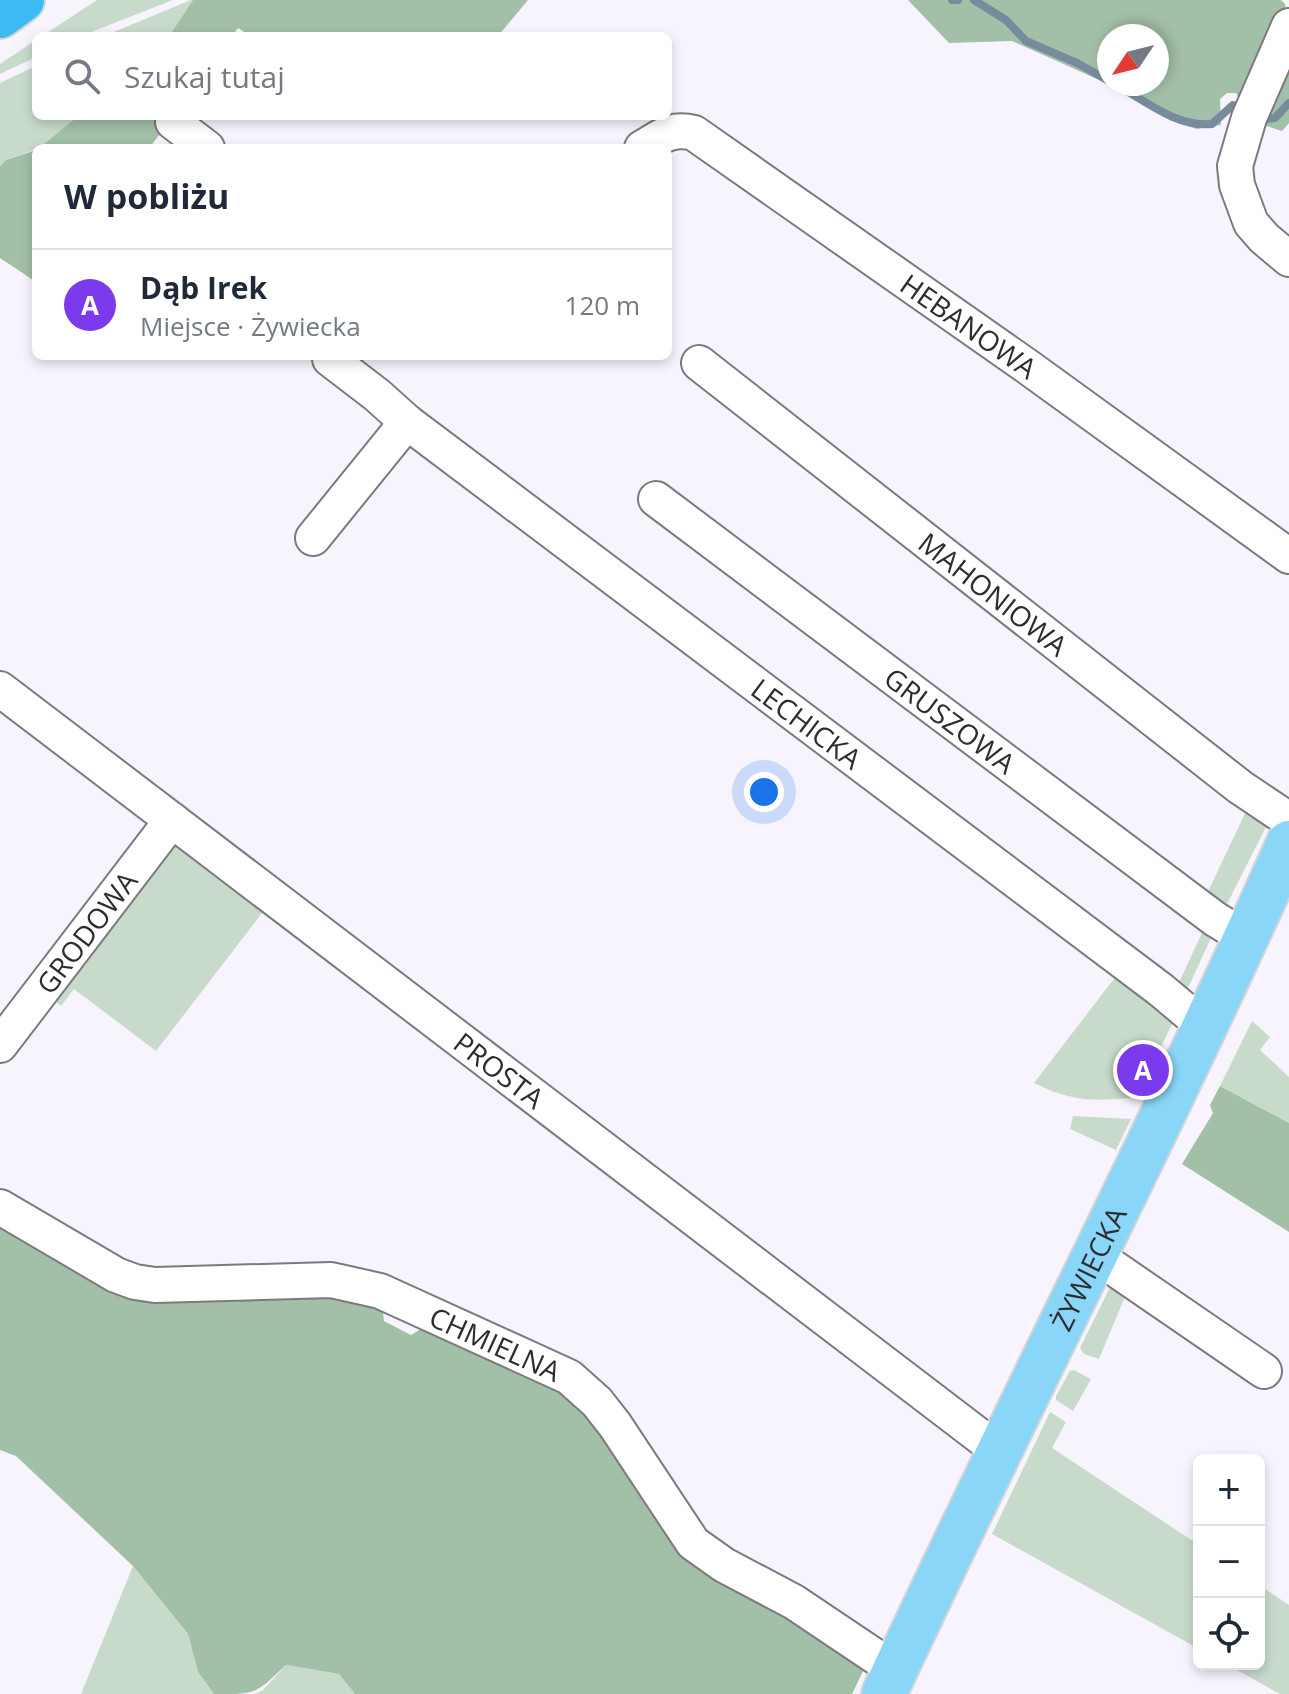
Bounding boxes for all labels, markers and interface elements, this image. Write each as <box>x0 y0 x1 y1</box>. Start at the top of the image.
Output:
north arrow <box>1097 24 1169 96</box>
search box <box>32 32 672 120</box>
icon: search <box>60 54 104 98</box>
text: Szukaj tutaj <box>124 56 285 97</box>
text: W pobliżu <box>64 173 229 219</box>
street label: HEBANOWA <box>893 265 1045 387</box>
text: Dąb Irek <box>140 267 267 308</box>
text: A <box>81 287 99 323</box>
text: 120 m <box>565 287 640 323</box>
text: Miejsce · Żywiecka <box>140 308 361 344</box>
street label: MAHONIOWA <box>911 523 1076 664</box>
street label: GRUSZOWA <box>877 658 1024 782</box>
street label: LECHICKA <box>744 669 870 777</box>
your location <box>744 772 784 812</box>
street label: GRODOWA <box>27 863 146 1001</box>
street label: PROSTA <box>446 1023 553 1117</box>
pin: A <box>1117 1040 1169 1100</box>
street label: ŻYWIECKA <box>1042 1200 1135 1337</box>
street label: CHMIELNA <box>424 1297 567 1390</box>
map controls <box>1193 1454 1265 1670</box>
button: + <box>1193 1454 1265 1526</box>
button: − <box>1193 1526 1265 1598</box>
button: locate <box>1193 1598 1265 1670</box>

